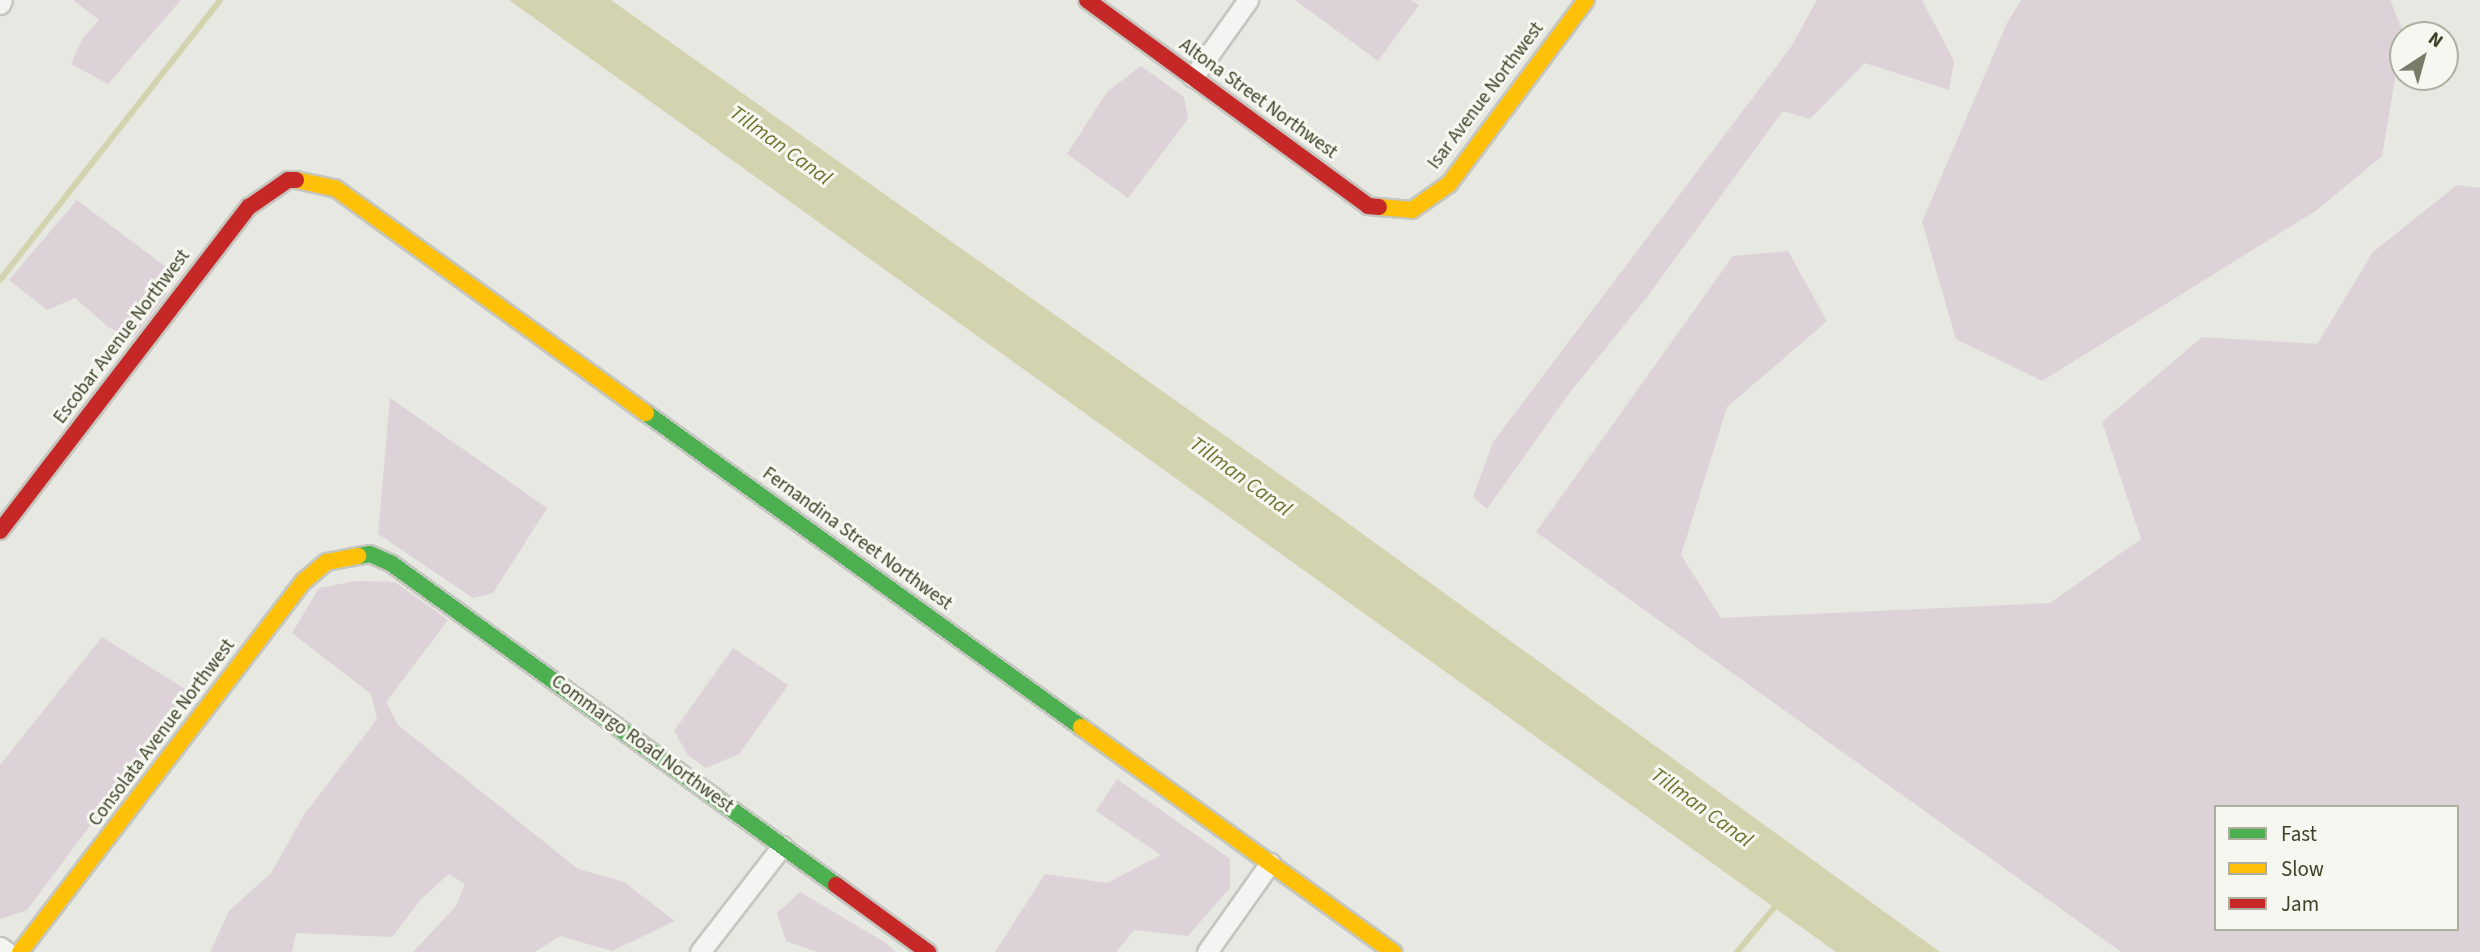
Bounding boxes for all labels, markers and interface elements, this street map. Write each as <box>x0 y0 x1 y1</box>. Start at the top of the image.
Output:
street label: Isar Avenue Northwest <box>1423 18 1549 174</box>
north arrow <box>2389 21 2459 91</box>
text: N <box>2422 26 2449 55</box>
street label: Altona Street Northwest <box>1175 34 1341 164</box>
water label: Tillman Canal <box>725 100 837 190</box>
street label: Escobar Avenue Northwest <box>49 245 195 429</box>
water label: Tillman Canal <box>1185 431 1297 521</box>
street label: Fernandina Street Northwest <box>758 463 956 615</box>
street label: Consolata Avenue Northwest <box>84 635 240 831</box>
street label: Commargo Road Northwest <box>546 670 738 818</box>
water label: Tillman Canal <box>1646 762 1758 852</box>
legend <box>2214 805 2459 931</box>
text: Fast <box>2281 819 2317 849</box>
text: Slow <box>2281 854 2324 884</box>
text: Jam <box>2281 889 2319 919</box>

